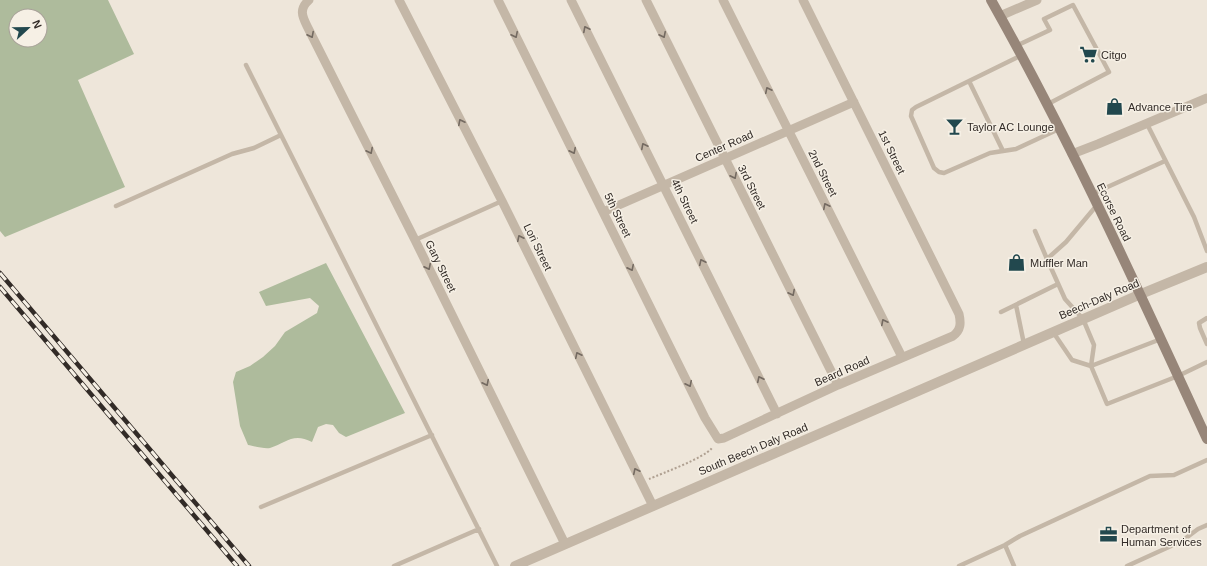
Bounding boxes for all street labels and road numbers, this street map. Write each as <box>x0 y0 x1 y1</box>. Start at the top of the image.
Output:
street label: Center Road <box>693 128 755 164</box>
street label: 1st Street <box>876 128 908 176</box>
street label: 2nd Street <box>806 148 840 198</box>
street label: 3rd Street <box>736 163 768 211</box>
street label: 4th Street <box>669 177 701 225</box>
street label: Ecorse Road <box>1095 181 1133 243</box>
street label: 5th Street <box>602 191 634 239</box>
street label: Lori Street <box>521 222 555 272</box>
street label: Gary Street <box>423 238 459 294</box>
street label: Beech-Daly Road <box>1057 277 1141 321</box>
street label: Beard Road <box>813 354 871 388</box>
street label: South Beech Daly Road <box>697 421 809 477</box>

